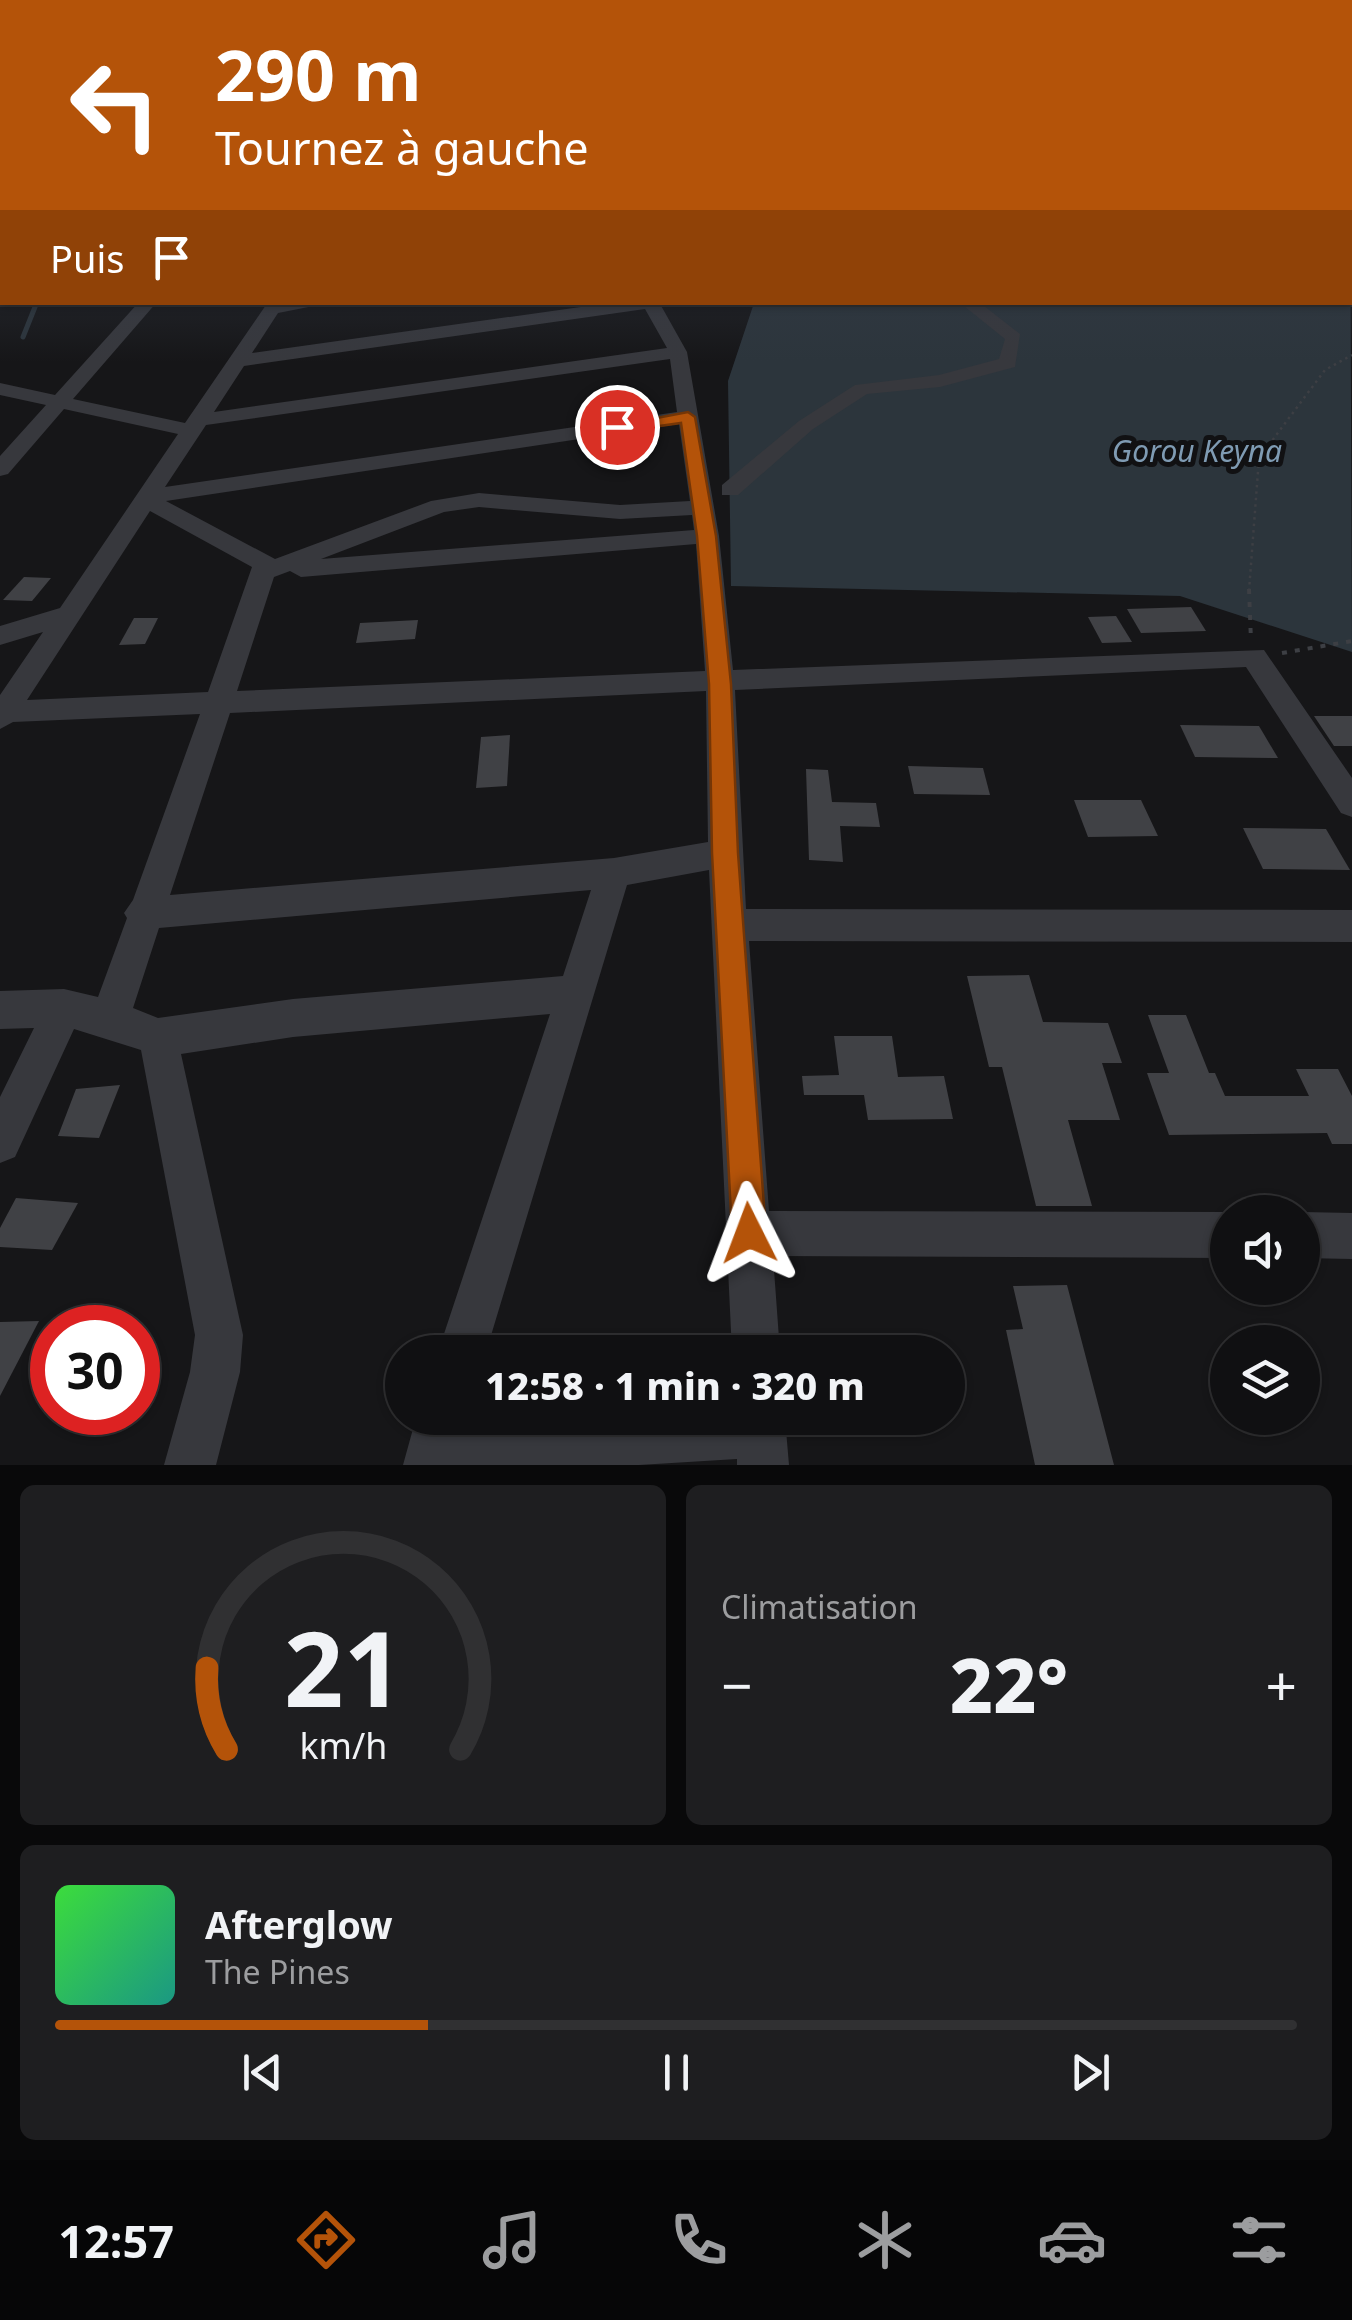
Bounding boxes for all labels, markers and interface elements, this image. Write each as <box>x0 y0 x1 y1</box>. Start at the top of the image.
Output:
text: 290 m <box>215 26 422 122</box>
icon: left <box>50 40 180 170</box>
text: Tournez à gauche <box>215 117 589 178</box>
icon: arrive <box>144 230 199 285</box>
text: Puis <box>50 232 124 284</box>
pin <box>575 385 660 470</box>
icon: arrive <box>590 400 645 455</box>
water label: Gorou Keyna <box>1112 430 1282 471</box>
position arrow <box>697 1181 801 1285</box>
map controls <box>1210 1195 1320 1435</box>
button: sound <box>1210 1195 1320 1305</box>
speed limit sign: 30 <box>30 1305 160 1435</box>
button: layers <box>1210 1325 1320 1435</box>
text: 12:58 · 1 min · 320 m <box>485 1359 865 1411</box>
text: Climatisation <box>721 1585 918 1628</box>
text: 21 <box>284 1596 402 1737</box>
text: 22° <box>950 1633 1068 1735</box>
text: − <box>721 1647 752 1722</box>
text: + <box>1266 1647 1297 1722</box>
text: km/h <box>299 1721 387 1769</box>
text: Afterglow <box>205 1898 393 1950</box>
text: The Pines <box>205 1950 350 1993</box>
icon: previous <box>235 2045 290 2100</box>
icon: pause <box>649 2045 704 2100</box>
icon: next <box>1063 2045 1118 2100</box>
icon: directions <box>291 2205 361 2275</box>
icon: music <box>477 2205 547 2275</box>
icon: phone <box>664 2205 734 2275</box>
icon: climate <box>850 2205 920 2275</box>
icon: car <box>1037 2205 1107 2275</box>
icon: filters <box>1224 2205 1294 2275</box>
text: 12:57 <box>58 2210 174 2271</box>

